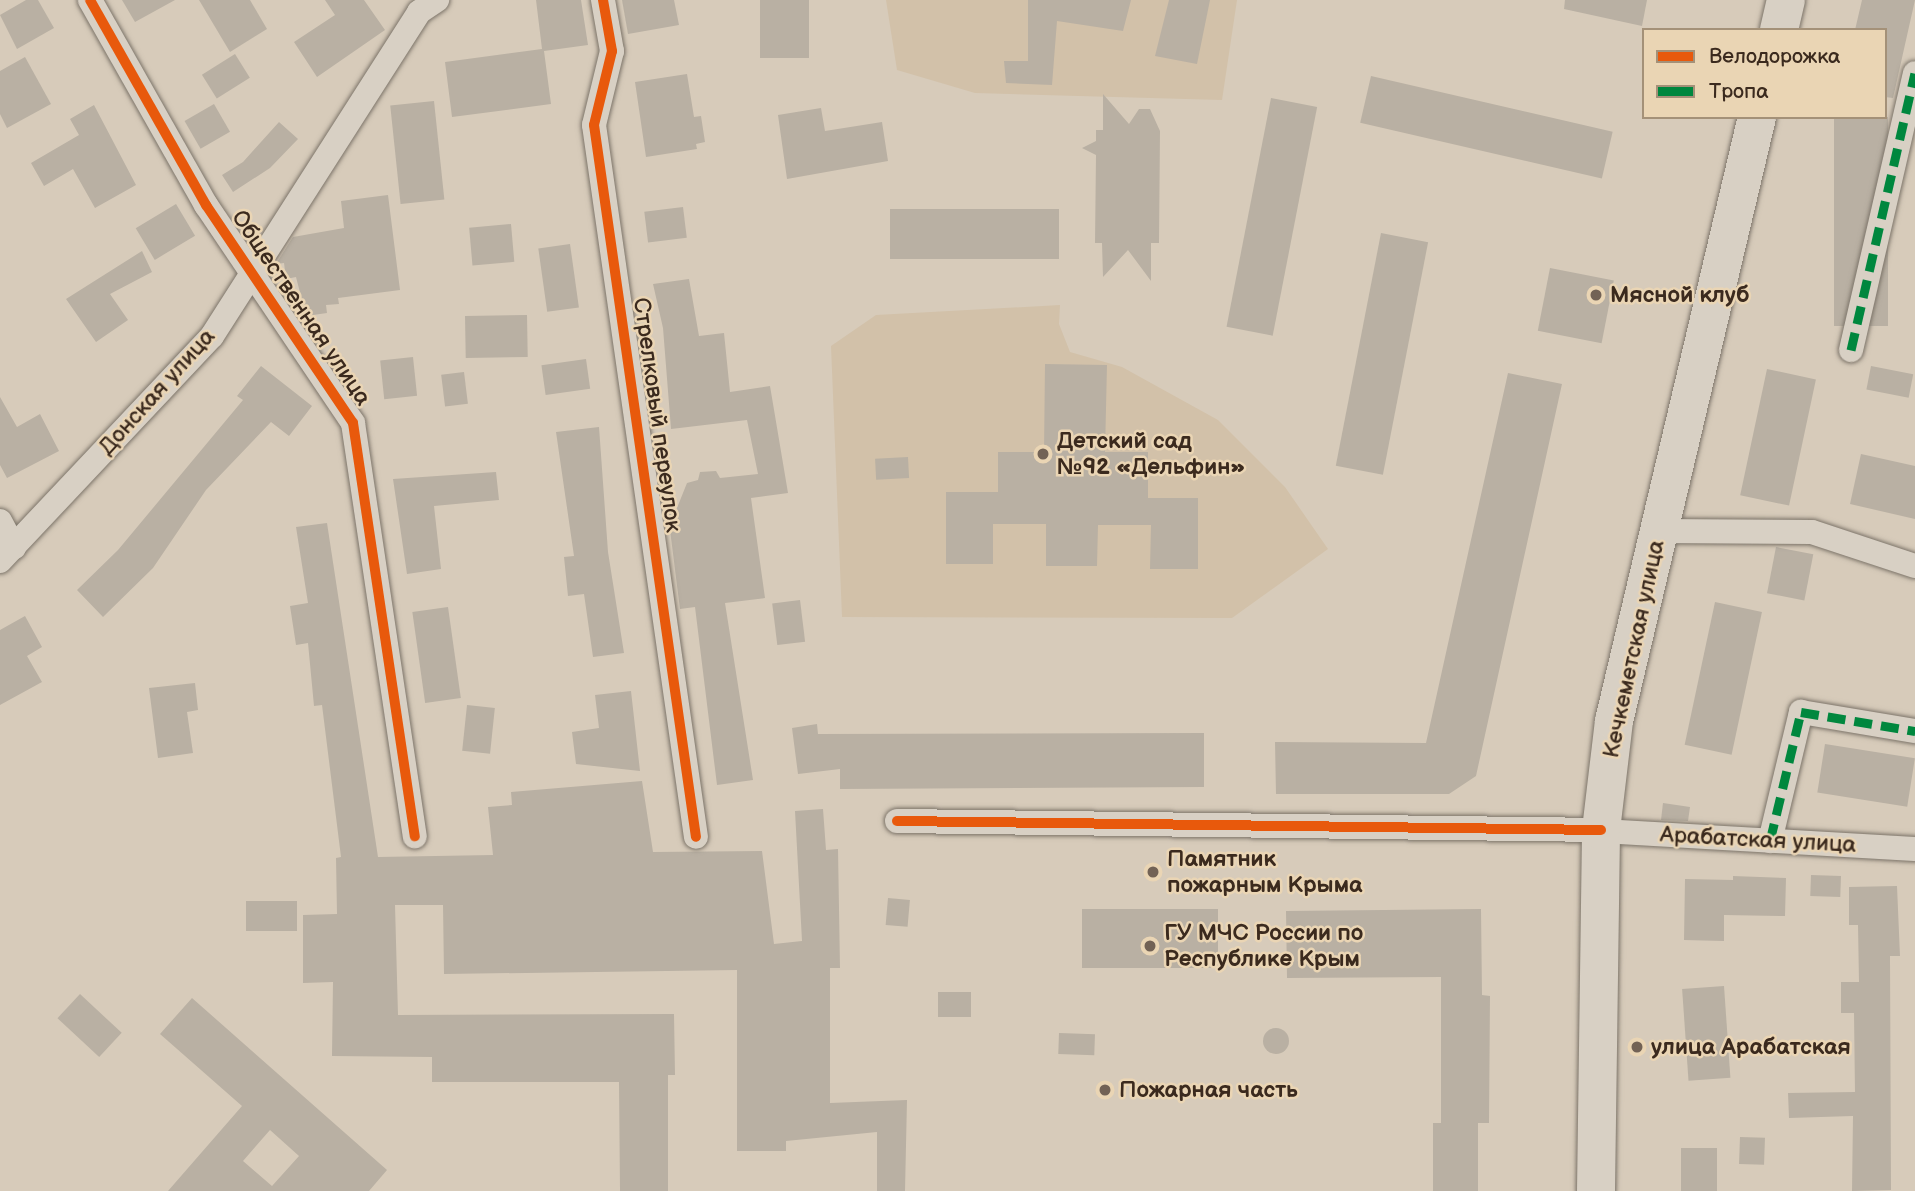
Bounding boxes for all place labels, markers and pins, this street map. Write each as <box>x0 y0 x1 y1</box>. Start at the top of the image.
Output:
place label: Мясной клуб <box>1610 281 1749 309</box>
marker: Мясной клуб <box>1588 287 1604 303</box>
place label: Детский сад №92 «Дельфин» <box>1057 427 1245 481</box>
marker: Детский сад №92 «Дельфин» <box>1035 446 1051 462</box>
place label: Памятник пожарным Крыма <box>1167 845 1362 899</box>
marker: Памятник пожарным Крыма <box>1145 864 1161 880</box>
place label: ГУ МЧС России по Республике Крым <box>1164 919 1363 973</box>
marker: ГУ МЧС России по Республике Крым <box>1142 938 1158 954</box>
place label: улица Арабатская <box>1651 1033 1851 1061</box>
marker: улица Арабатская <box>1629 1039 1645 1055</box>
place label: Пожарная часть <box>1119 1076 1298 1104</box>
marker: Пожарная часть <box>1097 1082 1113 1098</box>

